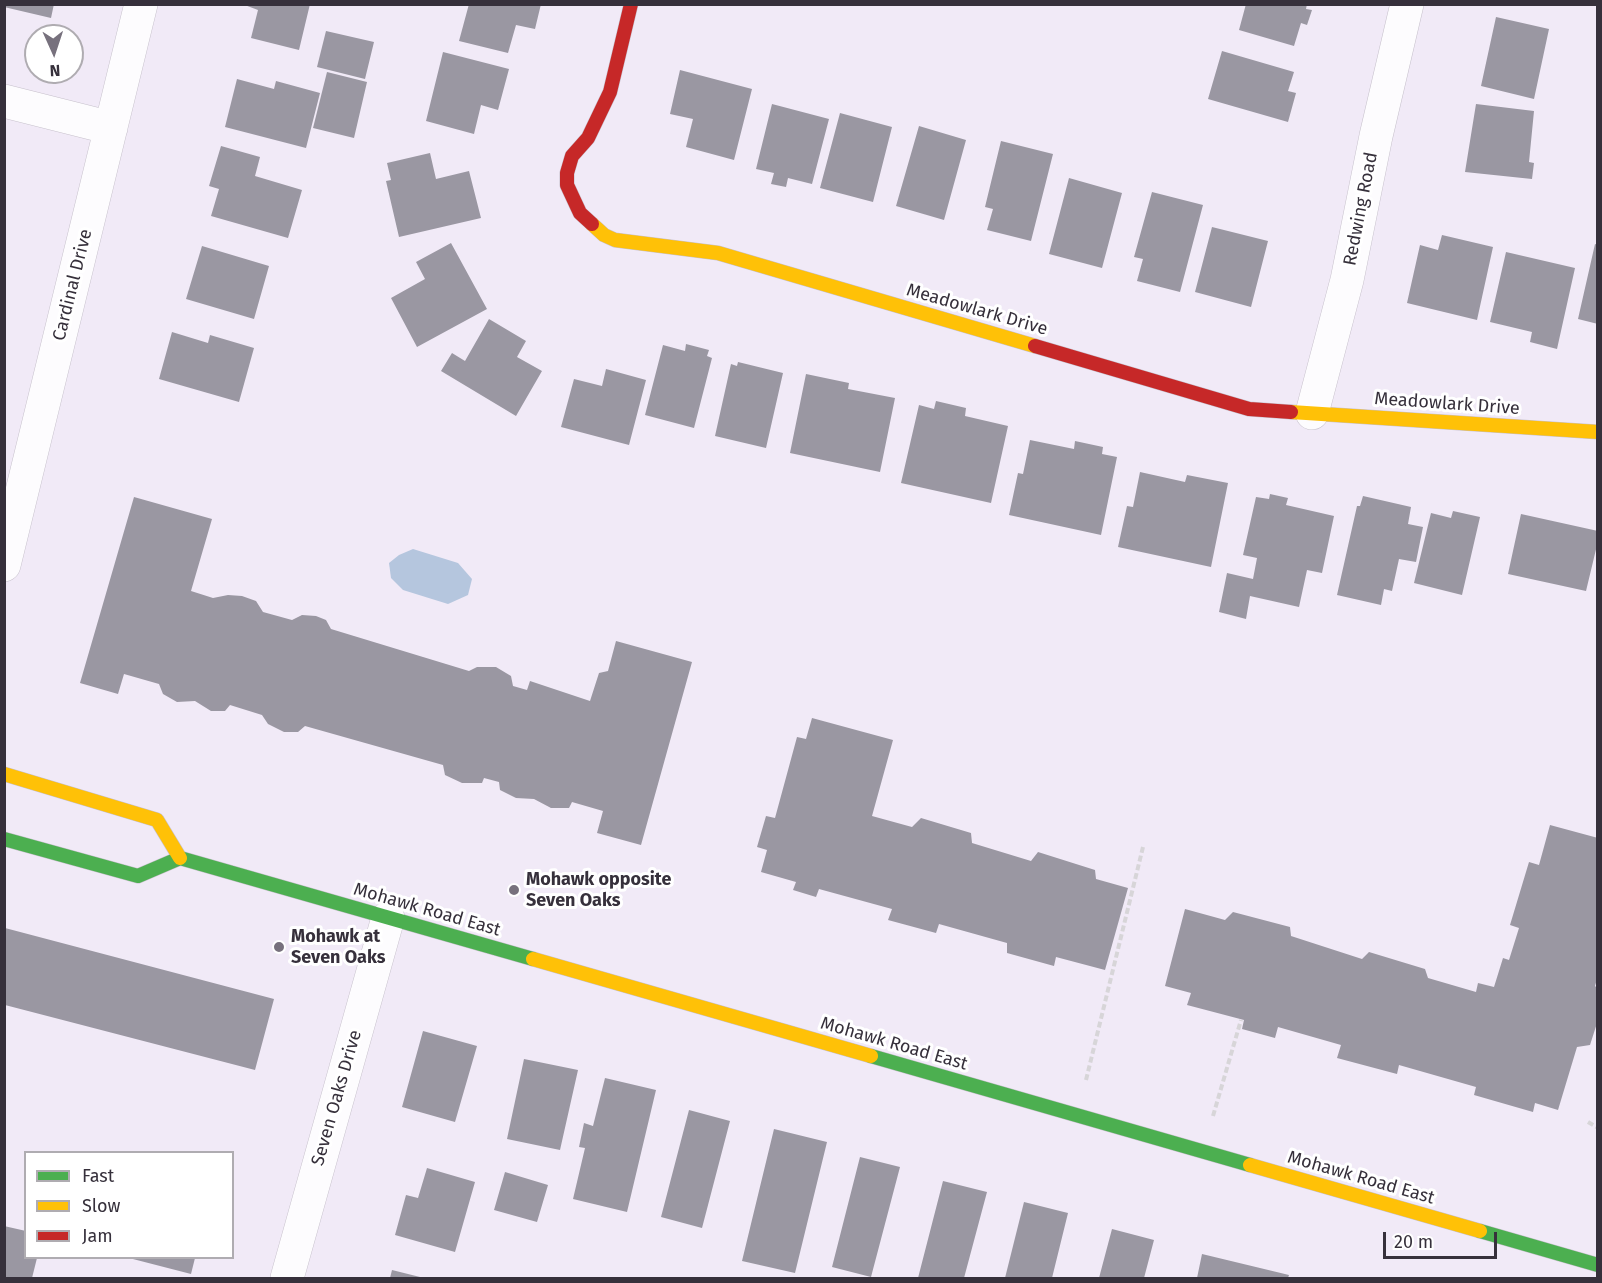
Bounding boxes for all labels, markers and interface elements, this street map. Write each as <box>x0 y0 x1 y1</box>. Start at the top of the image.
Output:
north arrow <box>24 24 84 84</box>
text: N <box>49 61 61 80</box>
street label: Redwing Road <box>1339 150 1383 268</box>
street label: Cardinal Drive <box>49 227 97 343</box>
street label: Meadowlark Drive <box>904 280 1050 340</box>
street label: Meadowlark Drive <box>1374 388 1520 420</box>
place label: Mohawk opposite Seven Oaks <box>526 869 671 912</box>
street label: Mohawk Road East <box>351 879 503 941</box>
marker: Mohawk opposite Seven Oaks <box>507 883 521 897</box>
place label: Mohawk at Seven Oaks <box>291 926 385 968</box>
marker: Mohawk at Seven Oaks <box>272 940 286 954</box>
street label: Mohawk Road East <box>818 1013 970 1075</box>
street label: Seven Oaks Drive <box>307 1028 367 1168</box>
street label: Mohawk Road East <box>1285 1147 1437 1209</box>
legend <box>24 1151 234 1259</box>
text: Fast <box>82 1165 114 1187</box>
text: Slow <box>82 1195 120 1217</box>
scale bar <box>1386 1220 1500 1258</box>
text: Jam <box>82 1225 113 1247</box>
text: 20 m <box>1394 1231 1433 1253</box>

